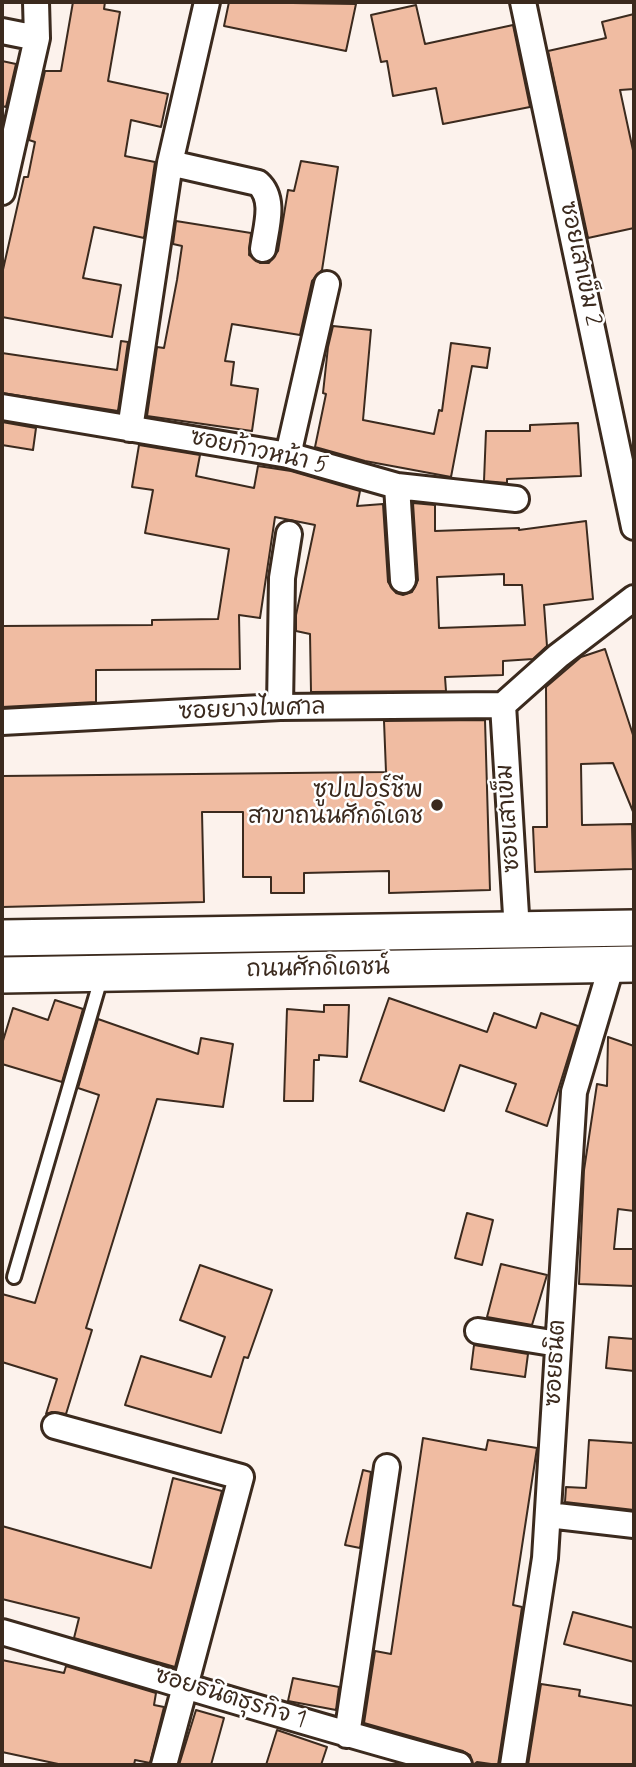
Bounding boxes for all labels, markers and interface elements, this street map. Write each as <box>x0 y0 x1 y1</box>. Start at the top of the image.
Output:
street label: ซอยเสาเข็ม 2 <box>552 199 606 329</box>
street label: ซอยก้าวหน้า 5 <box>187 425 331 481</box>
street label: ซอยยางไพศาล <box>178 695 326 727</box>
street label: ซอยเสาเข็ม <box>492 763 528 873</box>
place label: ซูปเปอร์ชีพ สาขาถนนศักดิเดช <box>248 778 423 832</box>
marker: ซูปเปอร์ชีพ สาขาถนนศักดิเดช <box>429 797 445 813</box>
street label: ถนนศักดิเดชน์ <box>246 955 390 985</box>
street label: ซอยธนิต <box>541 1319 573 1407</box>
street label: ซอยธนิตธุรกิจ 1 <box>151 1663 309 1735</box>

